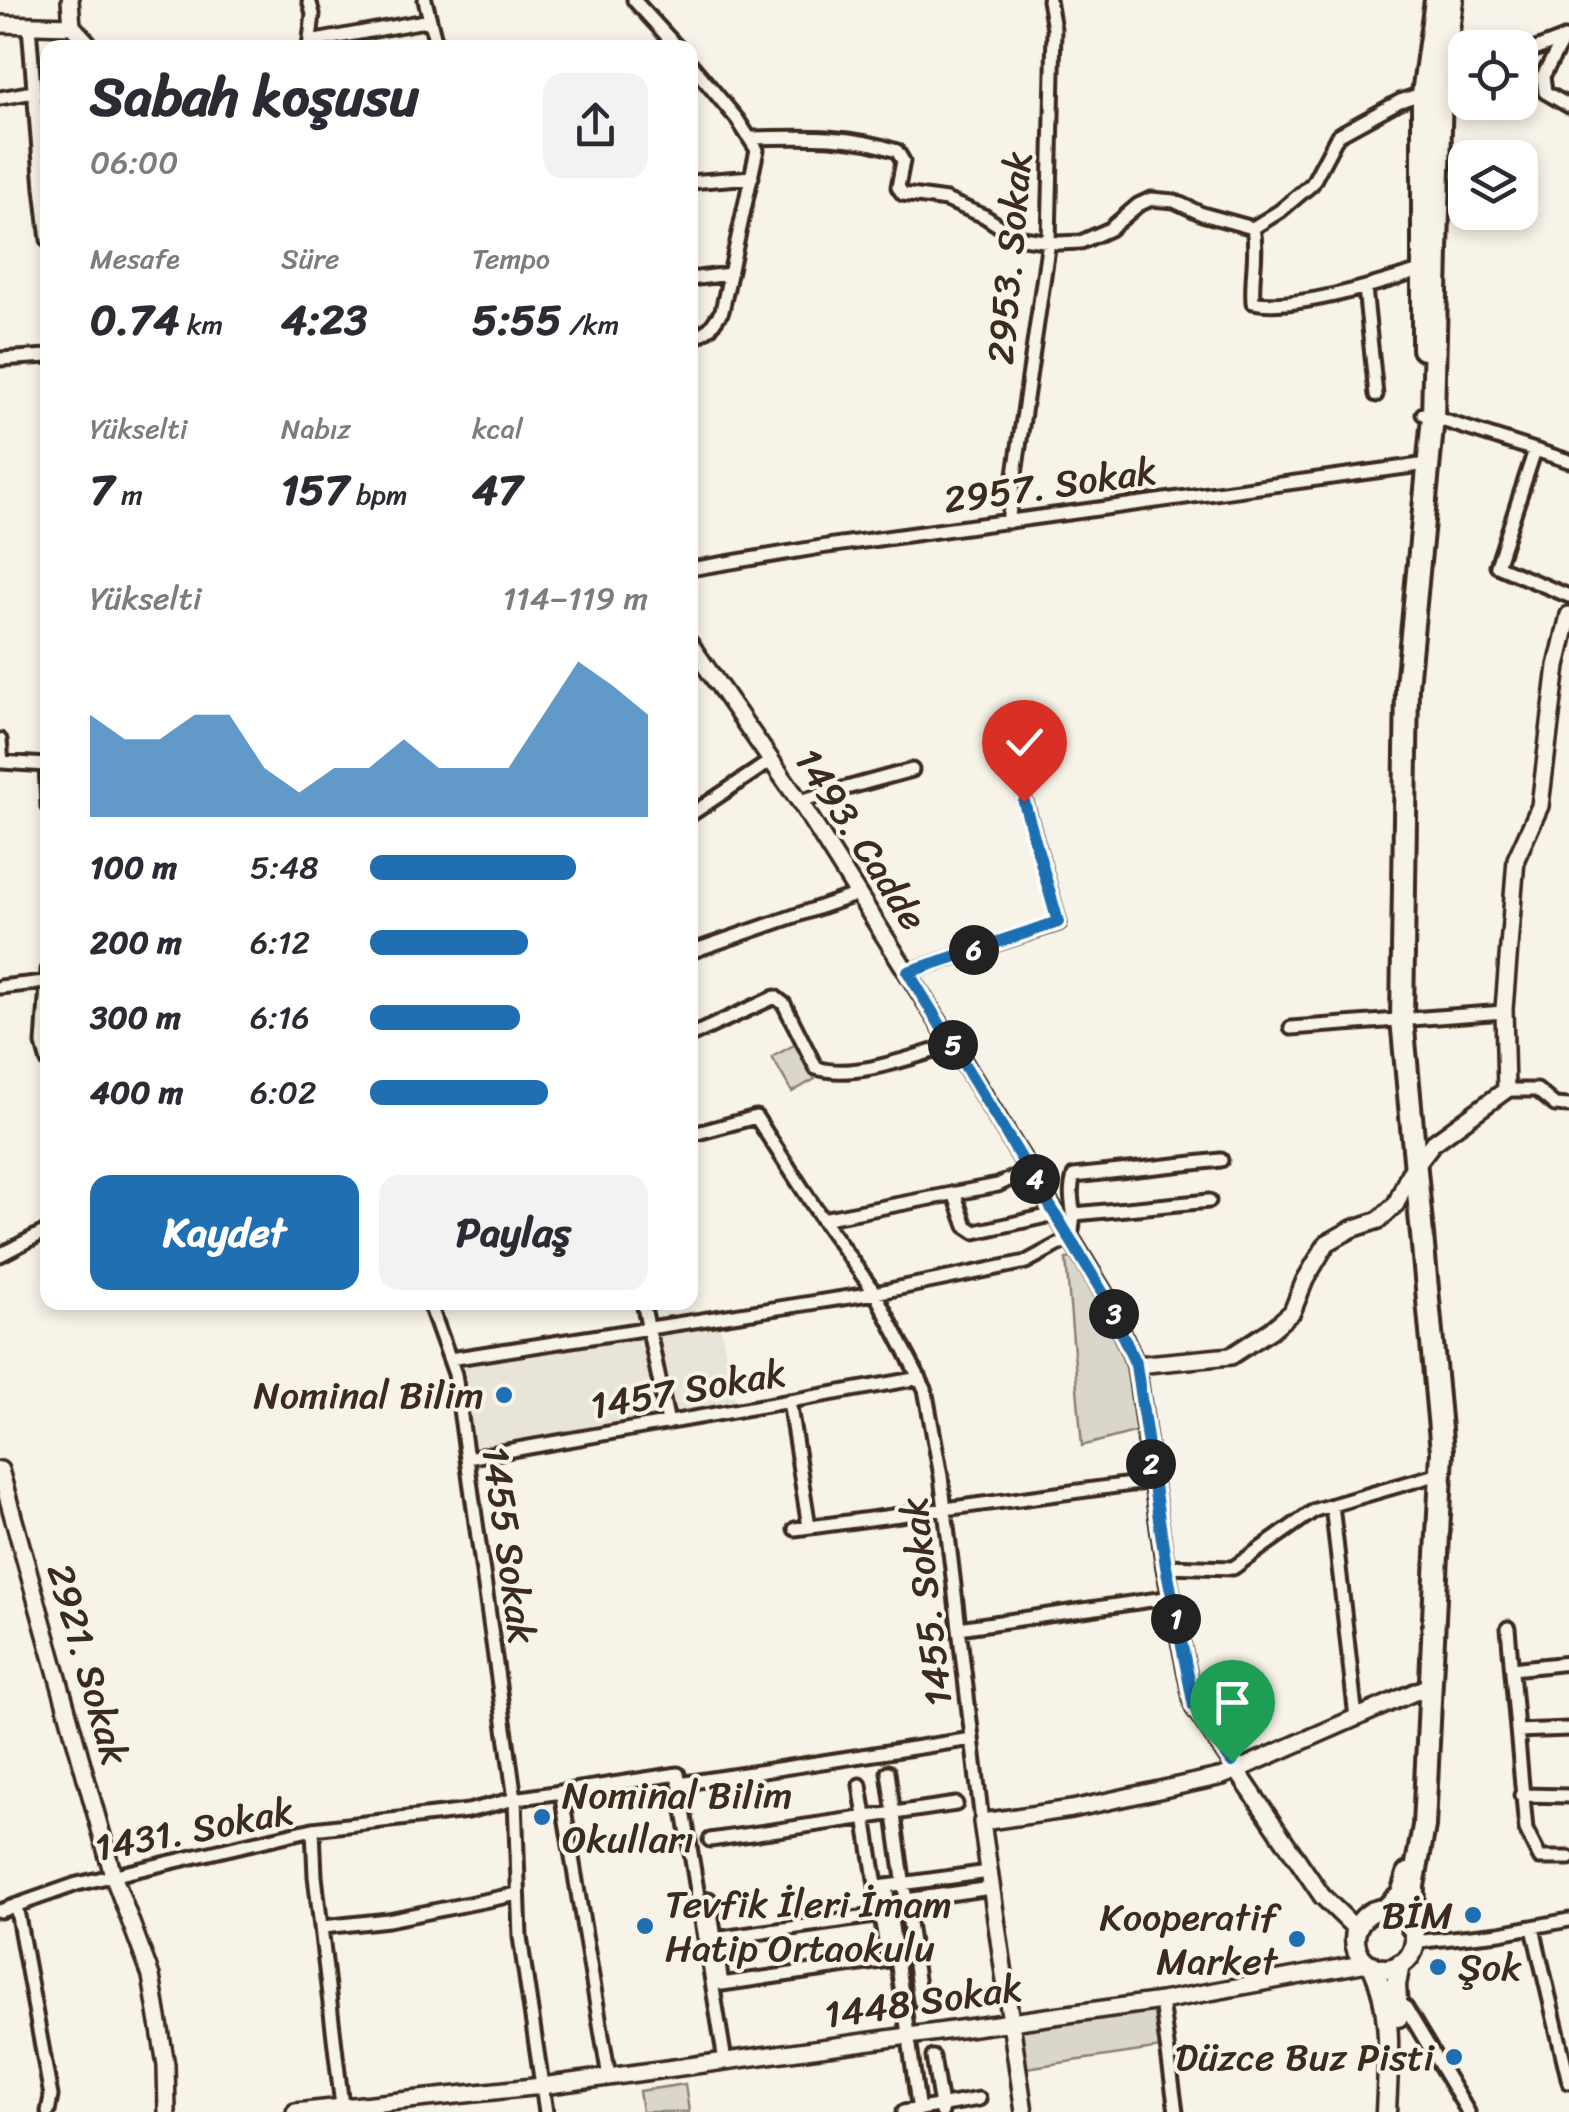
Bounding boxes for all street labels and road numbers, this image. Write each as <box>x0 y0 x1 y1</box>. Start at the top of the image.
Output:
street label: 2953. Sokak <box>967 149 1052 367</box>
street label: 2957. Sokak <box>939 437 1161 534</box>
street label: 1493. Cadde <box>776 734 945 945</box>
street label: 1457 Sokak <box>585 1339 791 1440</box>
street label: 1455 Sokak <box>461 1442 556 1648</box>
street label: 1455. Sokak <box>880 1493 973 1710</box>
street label: 2921. Sokak <box>27 1555 148 1773</box>
street label: 1431. Sokak <box>89 1777 299 1882</box>
street label: 1448 Sokak <box>820 1954 1026 2049</box>

